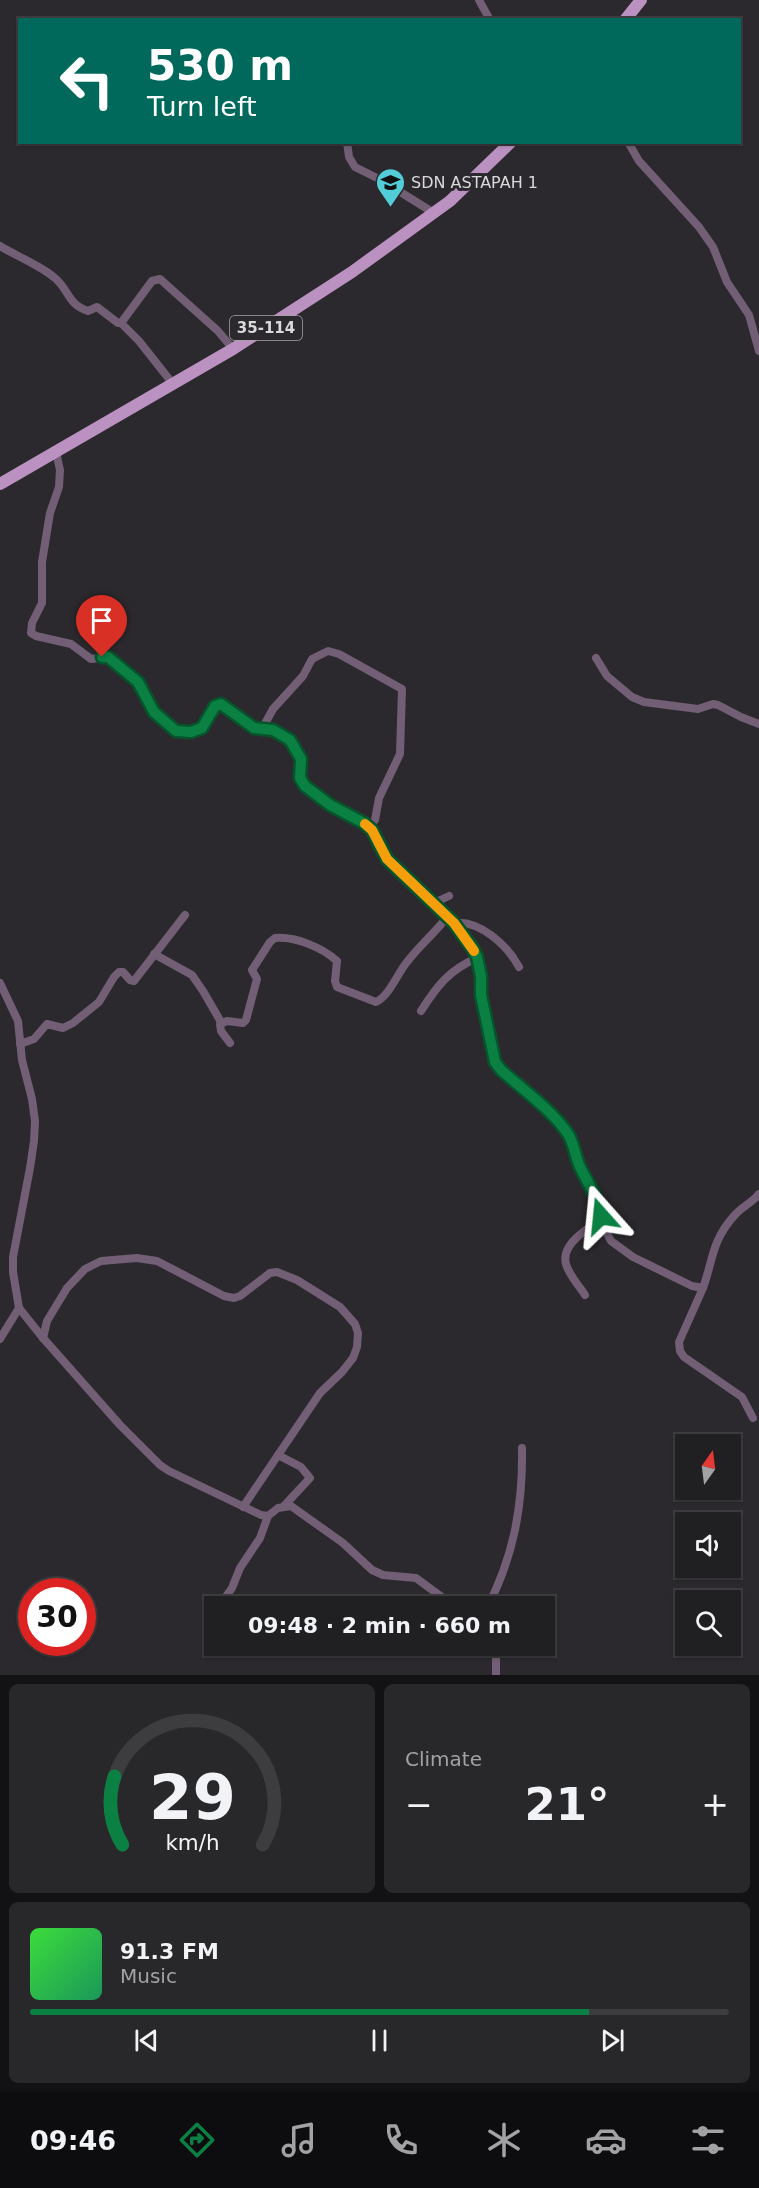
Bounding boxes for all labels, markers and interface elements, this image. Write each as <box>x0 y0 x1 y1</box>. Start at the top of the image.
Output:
text: 530 m <box>147 41 293 90</box>
icon: left <box>48 42 126 120</box>
text: Turn left <box>147 91 257 122</box>
school or university icon: SDN ASTAPAH 1 <box>374 166 406 208</box>
place label: SDN ASTAPAH 1 <box>411 173 538 192</box>
road number: 35-114 <box>230 316 302 340</box>
pin <box>76 595 127 657</box>
icon: arrive <box>85 604 118 637</box>
position arrow <box>569 1184 633 1248</box>
north arrow <box>675 1434 741 1500</box>
map controls <box>675 1434 741 1656</box>
button: sound <box>675 1512 741 1578</box>
speed limit sign: 30 <box>18 1578 96 1656</box>
button: search <box>675 1590 741 1656</box>
text: 09:48 · 2 min · 660 m <box>248 1613 511 1638</box>
text: Climate <box>405 1747 482 1771</box>
text: 29 <box>149 1761 235 1834</box>
text: 21° <box>524 1778 610 1831</box>
text: − <box>405 1785 433 1824</box>
text: + <box>701 1785 729 1824</box>
text: km/h <box>165 1831 219 1856</box>
text: 91.3 FM <box>120 1939 219 1964</box>
text: Music <box>120 1964 177 1988</box>
icon: previous <box>130 2024 163 2057</box>
icon: pause <box>363 2024 396 2057</box>
icon: next <box>596 2024 629 2057</box>
icon: directions <box>176 2119 218 2161</box>
icon: music <box>278 2119 320 2161</box>
icon: phone <box>380 2119 422 2161</box>
icon: climate <box>483 2119 525 2161</box>
icon: car <box>585 2119 627 2161</box>
icon: filters <box>687 2119 729 2161</box>
text: 09:46 <box>30 2125 116 2156</box>

